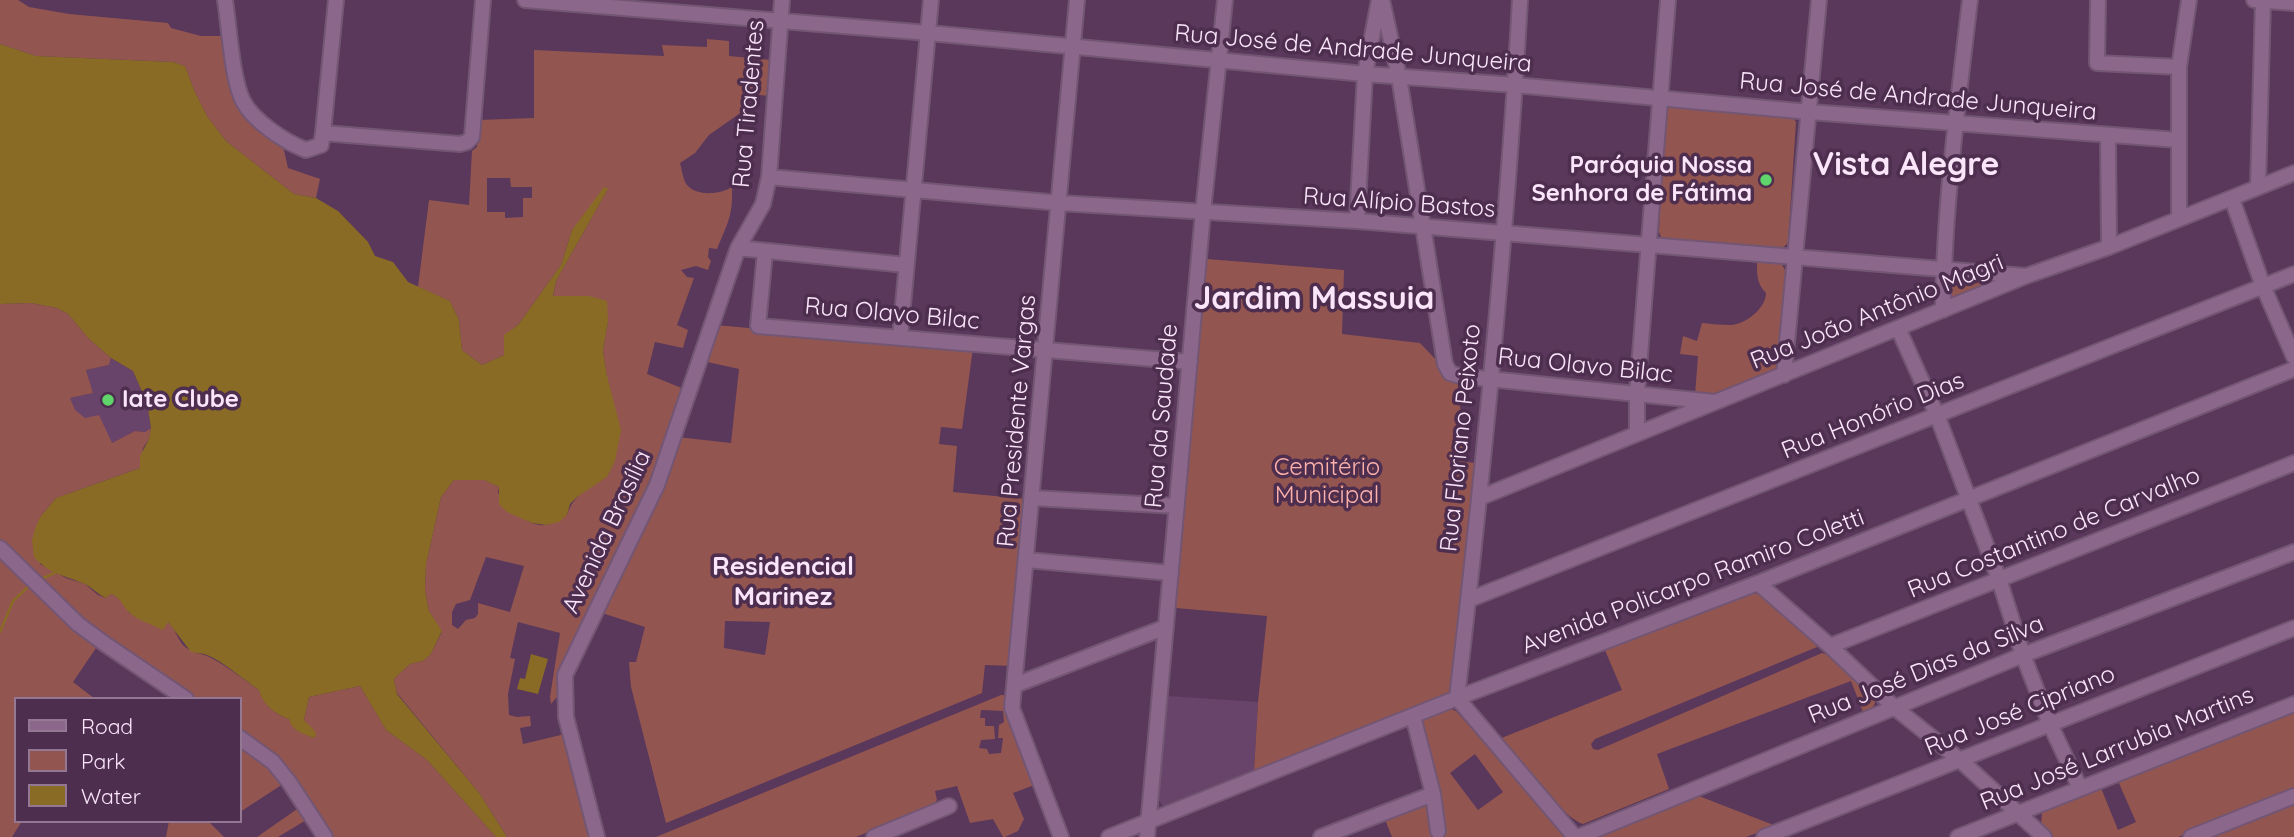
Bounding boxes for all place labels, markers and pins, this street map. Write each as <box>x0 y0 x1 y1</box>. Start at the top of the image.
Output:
place label: Paróquia Nossa Senhora de Fátima <box>1532 152 1752 208</box>
marker: Paróquia Nossa Senhora de Fátima <box>1758 172 1774 188</box>
place label: Iate Clube <box>122 386 239 414</box>
marker: Iate Clube <box>100 392 116 408</box>

